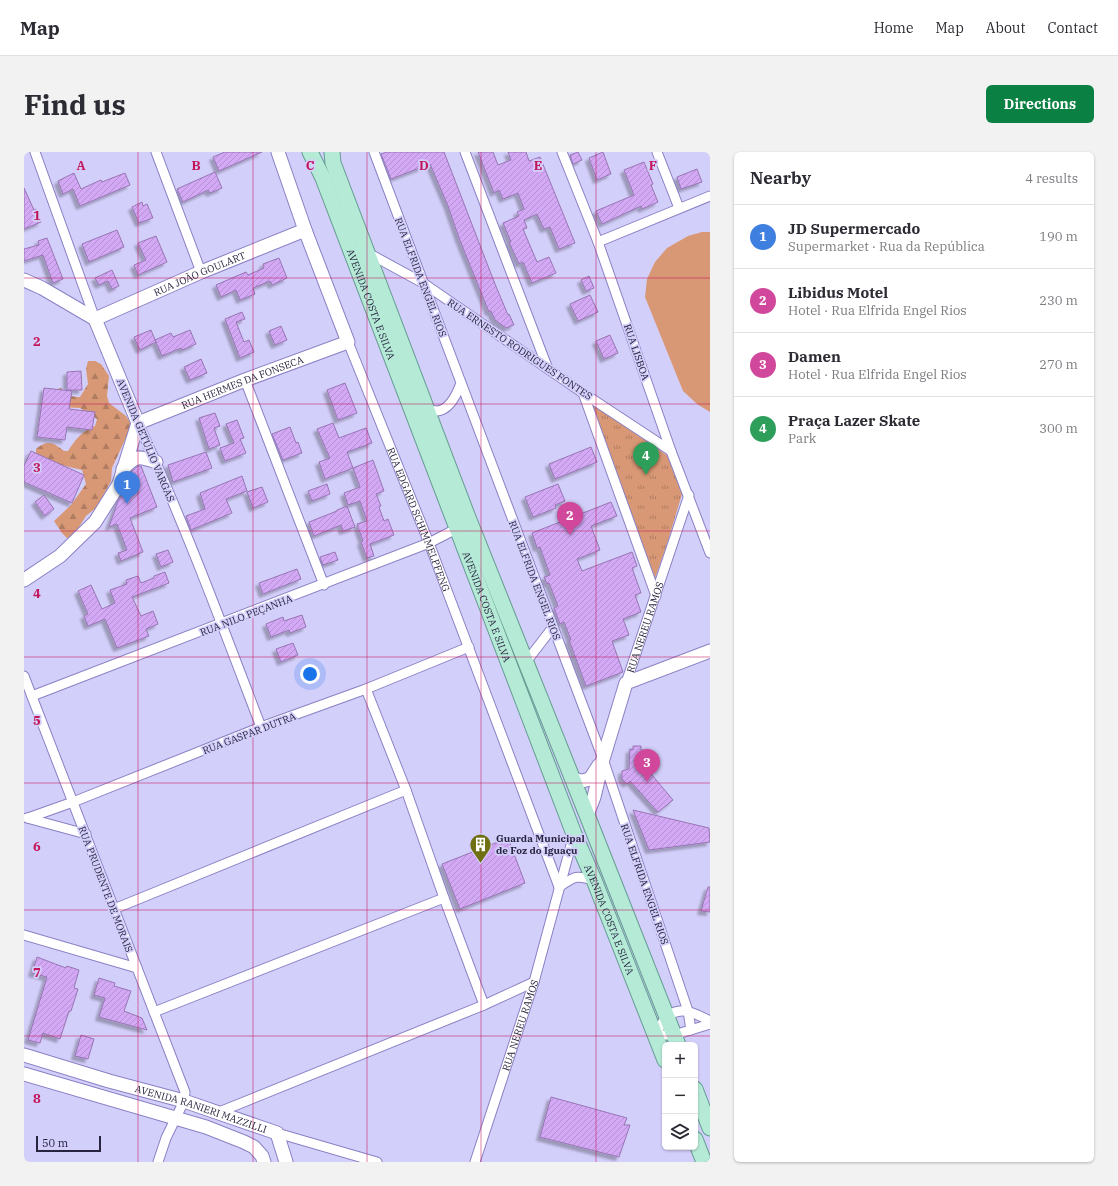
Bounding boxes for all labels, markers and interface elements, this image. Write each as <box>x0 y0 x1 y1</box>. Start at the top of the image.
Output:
text: Map <box>20 16 60 40</box>
text: Home <box>874 19 913 37</box>
text: Map <box>935 19 964 37</box>
text: About <box>986 19 1025 37</box>
text: Contact <box>1047 19 1098 37</box>
button: Directions <box>986 85 1094 123</box>
text: Find us <box>24 86 126 123</box>
text: A <box>76 157 86 174</box>
text: B <box>191 157 201 174</box>
text: C <box>306 157 315 174</box>
text: D <box>419 157 429 174</box>
text: E <box>534 157 542 174</box>
text: F <box>649 157 657 174</box>
text: Nearby <box>750 167 811 189</box>
text: 4 results <box>1025 170 1078 187</box>
text: 1 <box>33 207 41 224</box>
street label: RUA ELFRIDA ENGEL RIOS <box>392 216 449 339</box>
text: JD Supermercado <box>788 219 920 238</box>
text: 1 <box>759 228 767 245</box>
text: 190 m <box>1039 228 1078 245</box>
text: Supermarket · Rua da República <box>788 238 985 255</box>
street label: AVENIDA COSTA E SILVA <box>344 247 398 362</box>
street label: RUA JOÃO GOULART <box>152 249 248 299</box>
text: Libidus Motel <box>788 283 888 302</box>
text: 2 <box>759 292 767 309</box>
text: 230 m <box>1039 292 1078 309</box>
street label: RUA ERNESTO RODRIGUES FONTES <box>445 296 595 403</box>
text: Hotel · Rua Elfrida Engel Rios <box>788 302 967 319</box>
street label: RUA LISBOA <box>621 322 652 382</box>
text: 2 <box>33 333 41 350</box>
text: Damen <box>788 347 841 366</box>
street label: RUA HERMES DA FONSECA <box>179 353 305 412</box>
text: 3 <box>759 356 767 373</box>
text: 270 m <box>1039 356 1078 373</box>
text: Hotel · Rua Elfrida Engel Rios <box>788 366 967 383</box>
street label: AVENIDA GETÚLIO VARGAS <box>114 377 177 504</box>
text: Praça Lazer Skate <box>788 411 920 430</box>
text: 4 <box>759 420 767 437</box>
text: 300 m <box>1039 420 1078 437</box>
text: Park <box>788 430 816 447</box>
pin: 4 <box>633 442 659 475</box>
street label: RUA EDGARD SCHIMMELPFENG <box>384 445 453 594</box>
text: 3 <box>33 459 41 476</box>
pin: 1 <box>114 471 140 504</box>
pin: 2 <box>557 502 583 535</box>
street label: RUA ELFRIDA ENGEL RIOS <box>506 519 563 642</box>
street label: AVENIDA COSTA E SILVA <box>459 550 514 664</box>
street label: RUA NEREU RAMOS <box>624 580 667 675</box>
text: 4 <box>33 585 41 602</box>
street label: RUA NILO PEÇANHA <box>198 592 294 639</box>
your location <box>300 664 320 684</box>
street label: RUA GASPAR DUTRA <box>201 710 298 757</box>
text: 5 <box>33 712 41 729</box>
pin: 3 <box>634 749 660 782</box>
street label: RUA ELFRIDA ENGEL RIOS <box>618 822 671 946</box>
street label: RUA PRUDENTE DE MORAIS <box>75 824 136 954</box>
building icon: Guarda Municipal de Foz do Iguaçu <box>467 831 493 864</box>
place label: Guarda Municipal de Foz do Iguaçu <box>496 832 585 857</box>
text: 6 <box>33 838 41 855</box>
street label: AVENIDA COSTA E SILVA <box>581 863 637 977</box>
text: 7 <box>33 964 41 981</box>
street label: RUA NEREU RAMOS <box>499 978 541 1073</box>
map controls <box>662 1042 698 1150</box>
button: + <box>662 1042 698 1078</box>
button: − <box>662 1078 698 1114</box>
street label: AVENIDA RANIERI MAZZILLI <box>134 1082 269 1136</box>
text: 8 <box>33 1090 41 1107</box>
button: layers <box>662 1114 698 1150</box>
scale bar <box>36 1134 101 1153</box>
text: 50 m <box>42 1136 68 1150</box>

